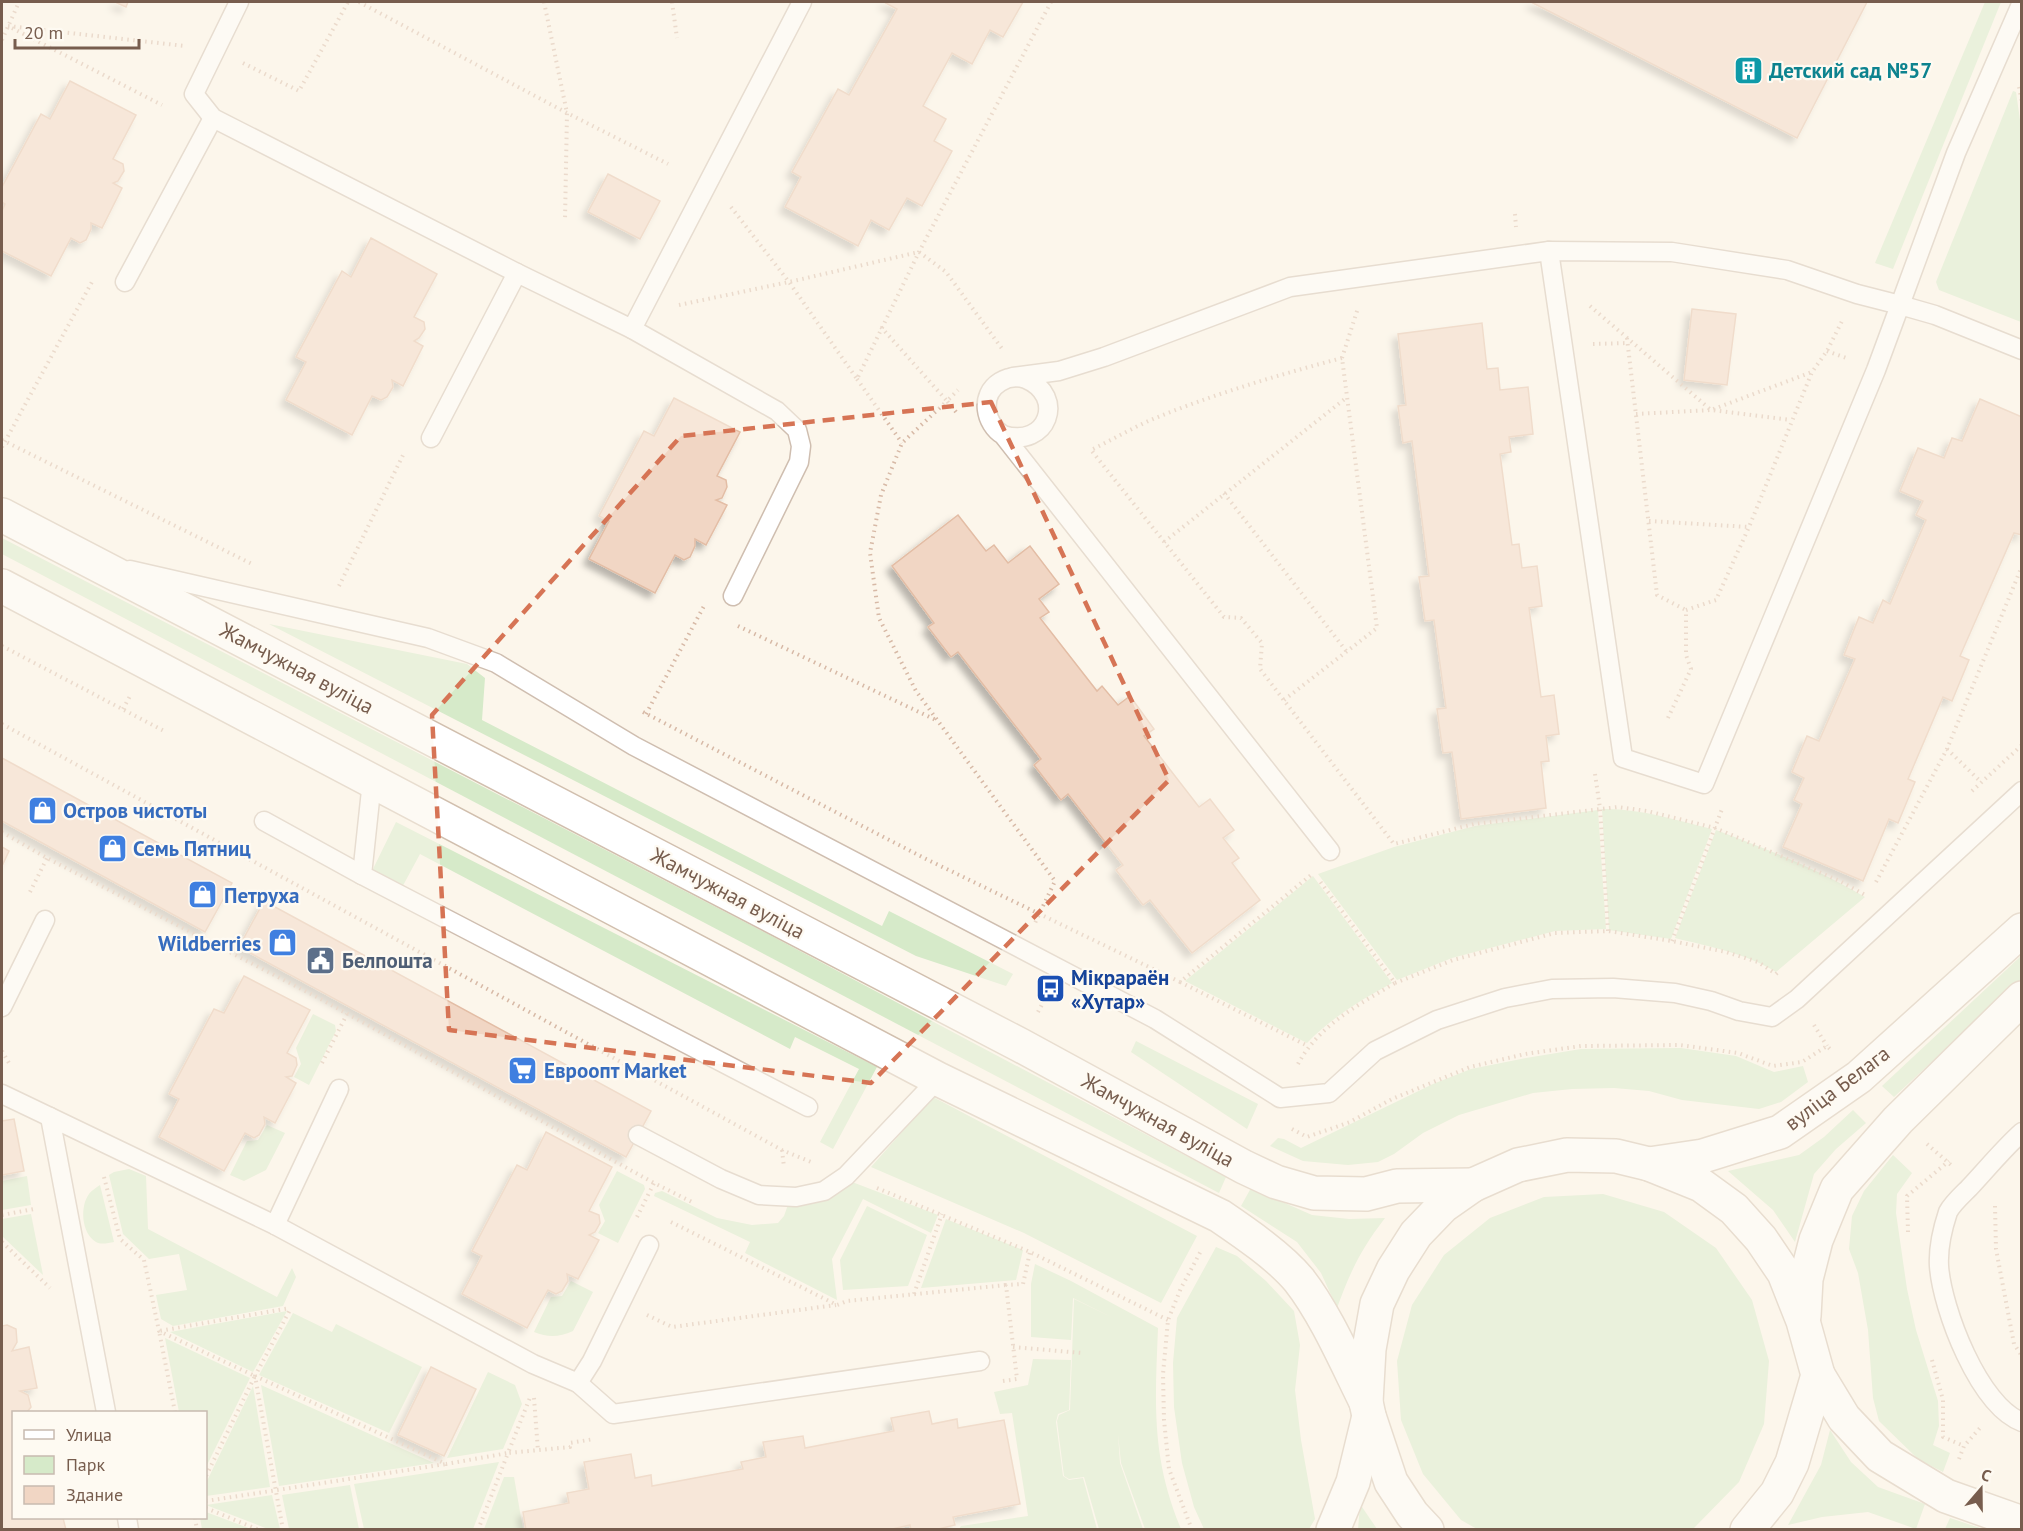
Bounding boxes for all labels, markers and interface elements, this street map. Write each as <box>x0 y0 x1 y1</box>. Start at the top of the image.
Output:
scale bar <box>15 12 140 50</box>
text: 20 m <box>24 21 63 44</box>
building icon: Детский сад №57 <box>1732 54 1764 86</box>
place label: Детский сад №57 <box>1769 57 1932 84</box>
street label: Жамчужная вуліца <box>215 616 378 720</box>
shop icon: Остров чистоты <box>26 794 58 826</box>
place label: Остров чистоты <box>63 797 207 824</box>
shop icon: Семь Пятниц <box>96 832 128 864</box>
place label: Семь Пятниц <box>133 835 251 862</box>
street label: Жамчужная вуліца <box>646 841 809 945</box>
shop icon: Петруха <box>187 879 219 911</box>
place label: Петруха <box>224 882 299 909</box>
shop icon: Wildberries <box>266 927 298 959</box>
place label: Wildberries <box>158 930 261 957</box>
public building icon: Белпошта <box>305 944 337 976</box>
place label: Белпошта <box>342 947 433 974</box>
place label: Мікрараён «Хутар» <box>1071 964 1169 1015</box>
bus stop icon: Мікрараён «Хутар» <box>1034 973 1066 1005</box>
street label: вуліца Белага <box>1779 1040 1895 1136</box>
supermarket icon: Евроопт Market <box>507 1054 539 1086</box>
place label: Евроопт Market <box>544 1057 687 1084</box>
street label: Жамчужная вуліца <box>1076 1066 1239 1173</box>
legend <box>12 1411 207 1519</box>
text: Улица <box>66 1423 112 1446</box>
text: Парк <box>66 1453 106 1476</box>
north arrow <box>1951 1459 2011 1519</box>
text: С <box>1979 1464 1994 1486</box>
text: Здание <box>66 1483 123 1506</box>

